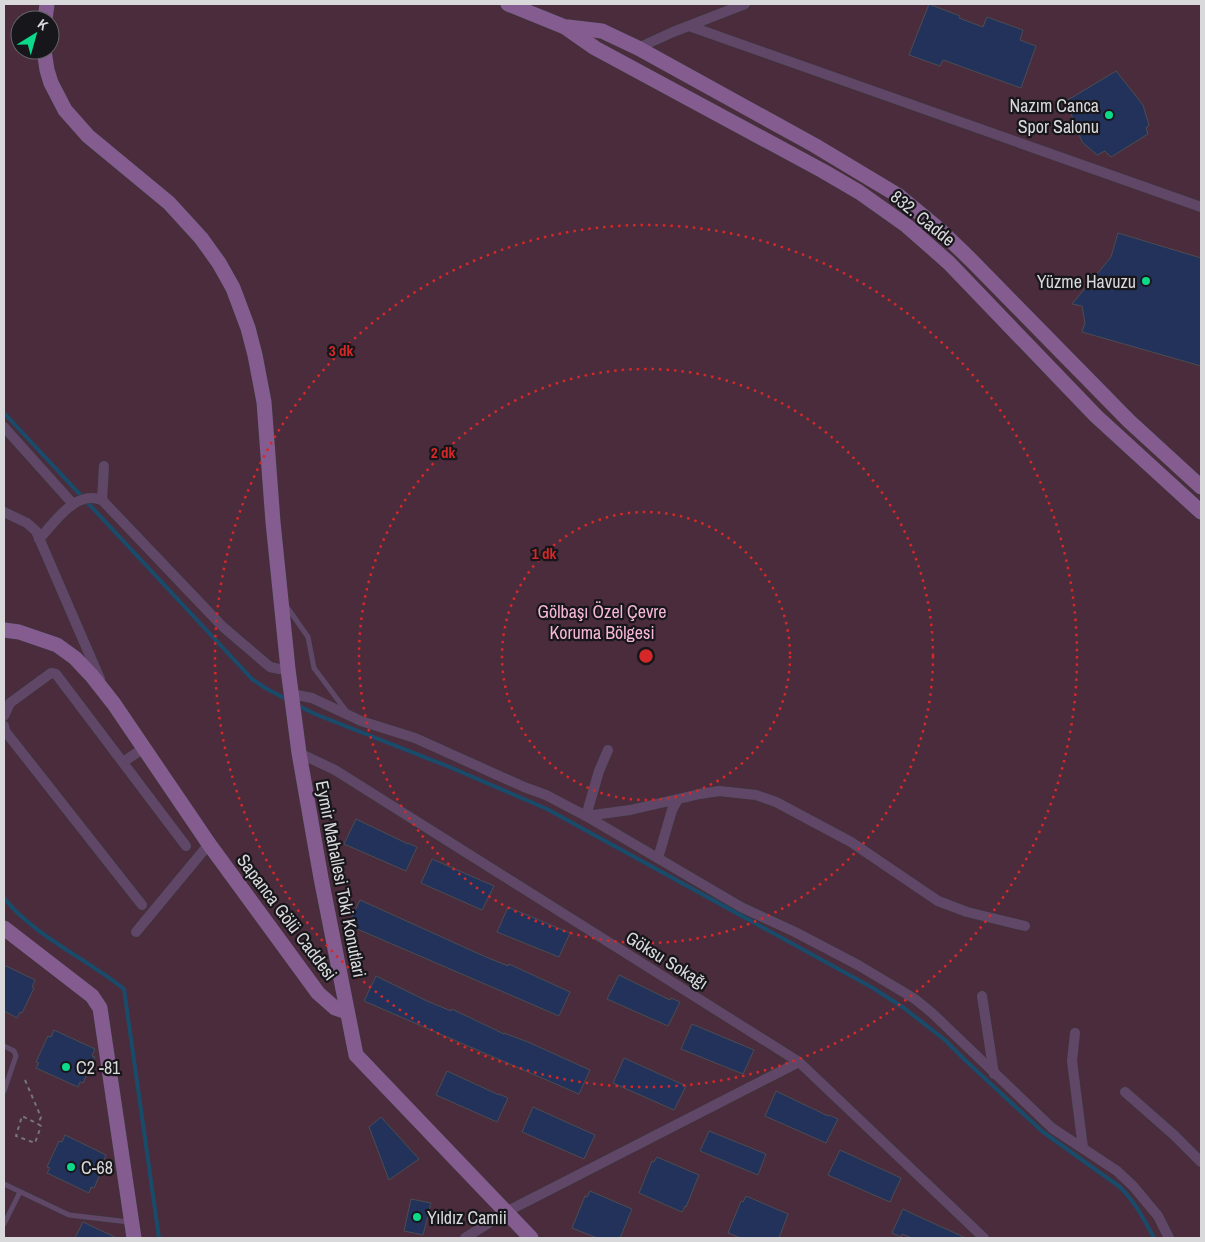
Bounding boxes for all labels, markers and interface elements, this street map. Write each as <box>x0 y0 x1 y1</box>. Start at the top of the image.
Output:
north arrow <box>10 10 60 60</box>
text: K <box>34 15 52 35</box>
place label: Nazım Canca Spor Salonu <box>1010 93 1099 139</box>
marker: Nazım Canca Spor Salonu <box>1103 109 1115 121</box>
street label: 832. Cadde <box>885 184 961 252</box>
place label: Yüzme Havuzu <box>1037 269 1136 294</box>
marker: Yüzme Havuzu <box>1140 275 1152 287</box>
text: 3 dk <box>329 340 353 361</box>
text: 2 dk <box>431 442 455 463</box>
text: 1 dk <box>532 543 556 564</box>
park label: Gölbaşı Özel Çevre Koruma Bölgesi <box>538 599 666 645</box>
centre of rings <box>637 647 655 665</box>
street label: Eymir Mahallesi Toki Konutlari <box>310 778 372 980</box>
street label: Sapanca Gölü Caddesi <box>231 849 343 985</box>
street label: Göksu Sokağı <box>621 925 713 995</box>
place label: C2 -81 <box>76 1055 121 1080</box>
marker: C2 -81 <box>60 1061 72 1073</box>
place label: C-68 <box>81 1155 113 1180</box>
marker: C-68 <box>65 1161 77 1173</box>
place label: Yıldız Camii <box>427 1205 507 1230</box>
marker: Yıldız Camii <box>411 1211 423 1223</box>

